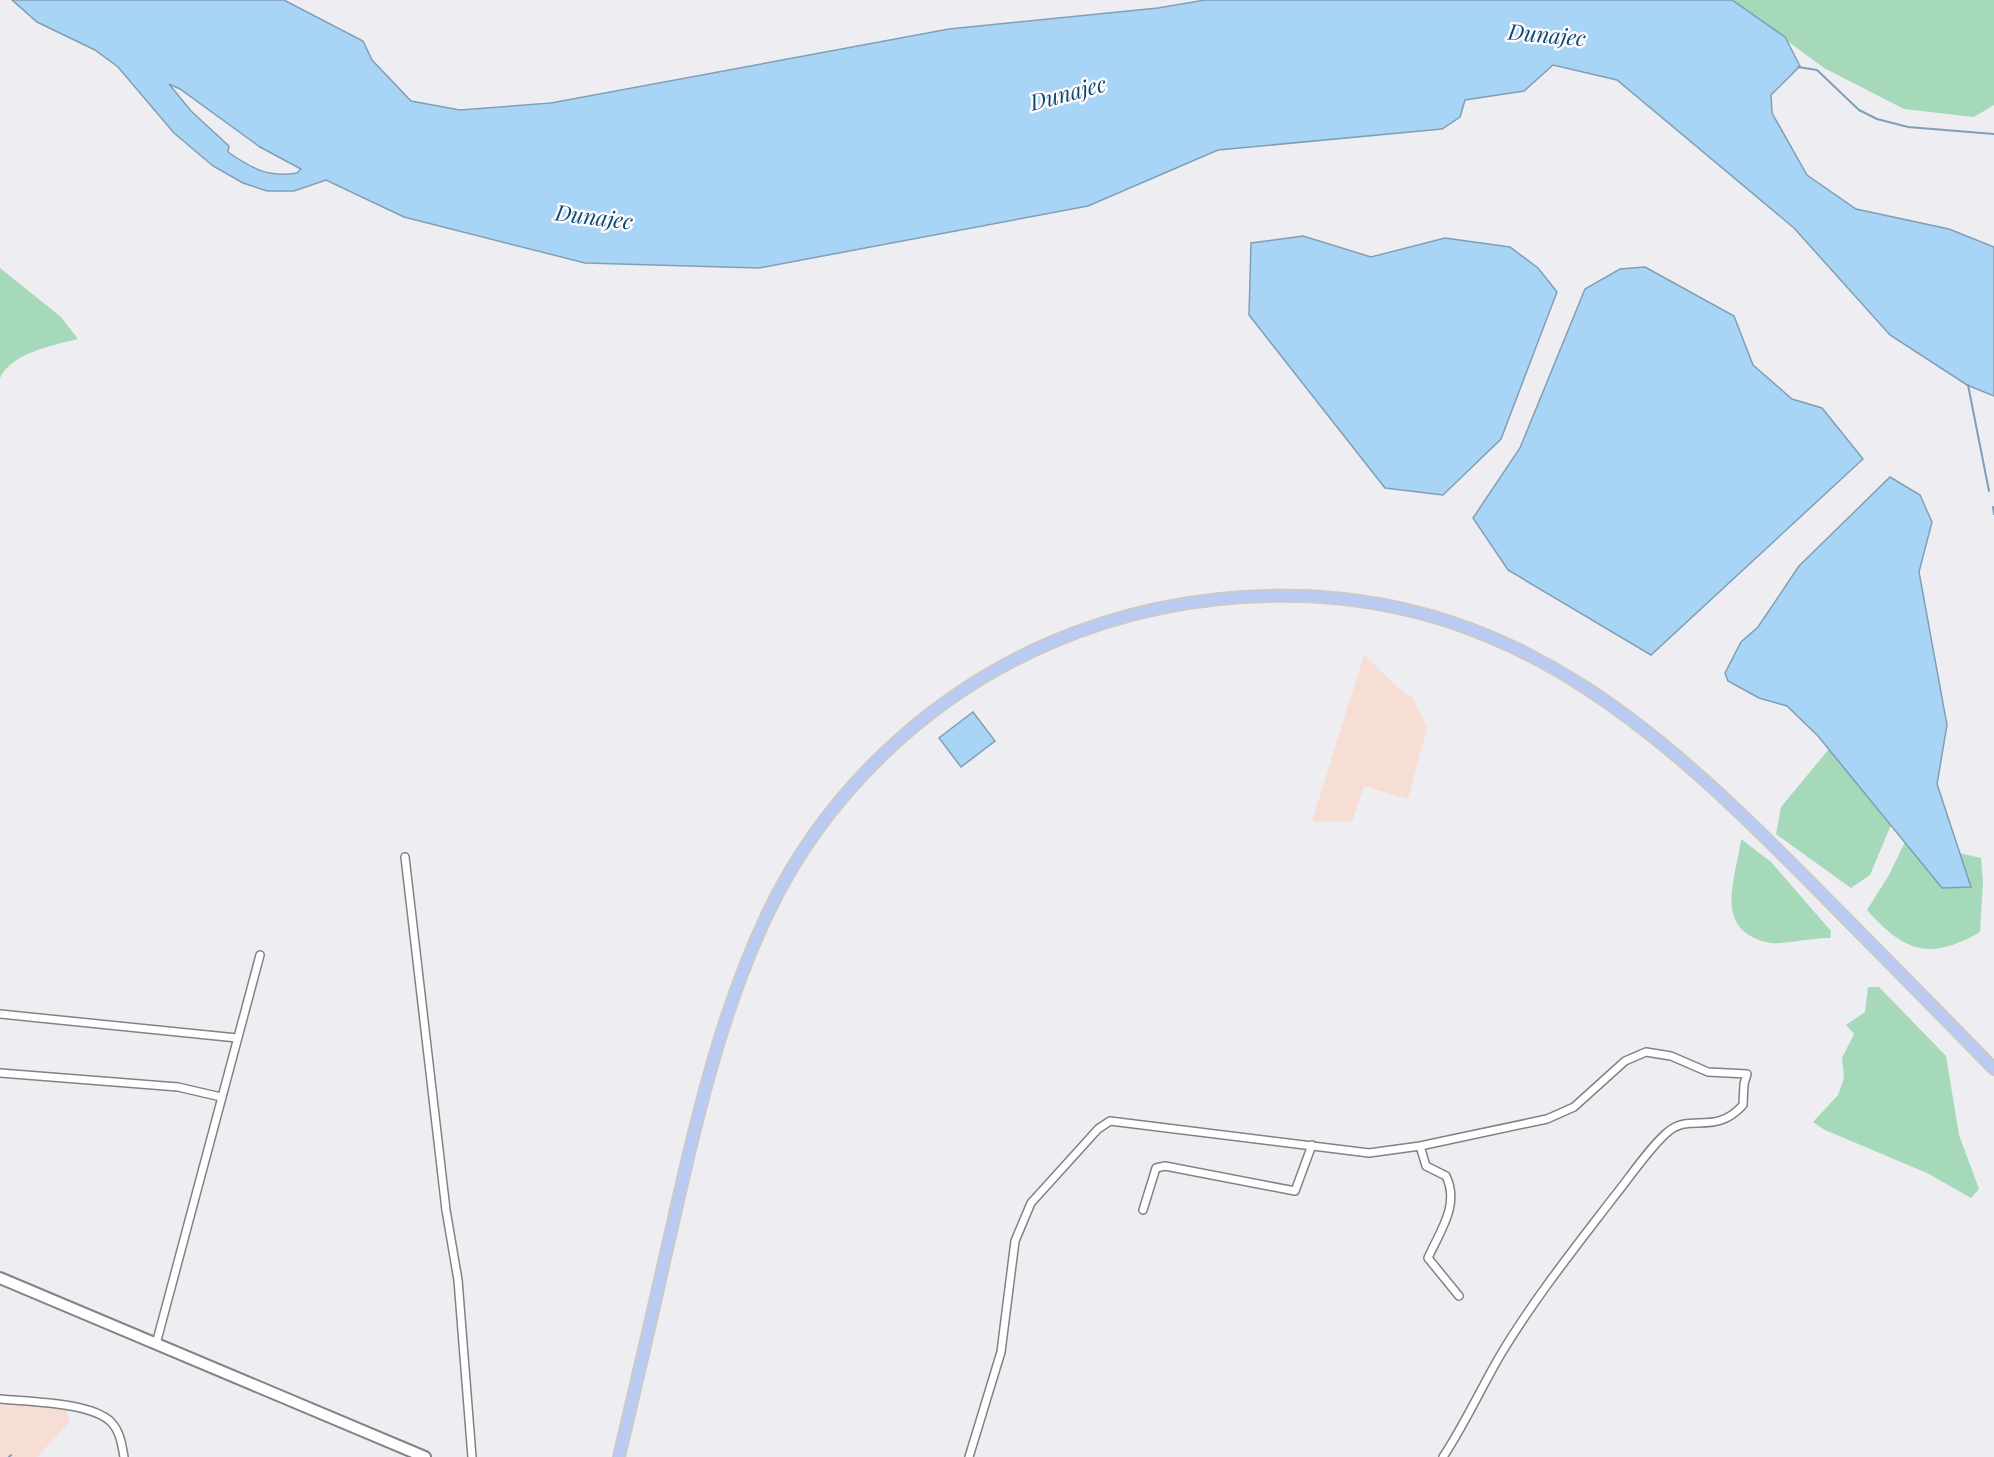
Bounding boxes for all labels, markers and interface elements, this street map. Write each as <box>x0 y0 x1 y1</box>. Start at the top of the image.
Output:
water label: Dunajec <box>1506 16 1588 52</box>
water label: Dunajec <box>1025 67 1110 117</box>
water label: Dunajec <box>553 196 635 236</box>

